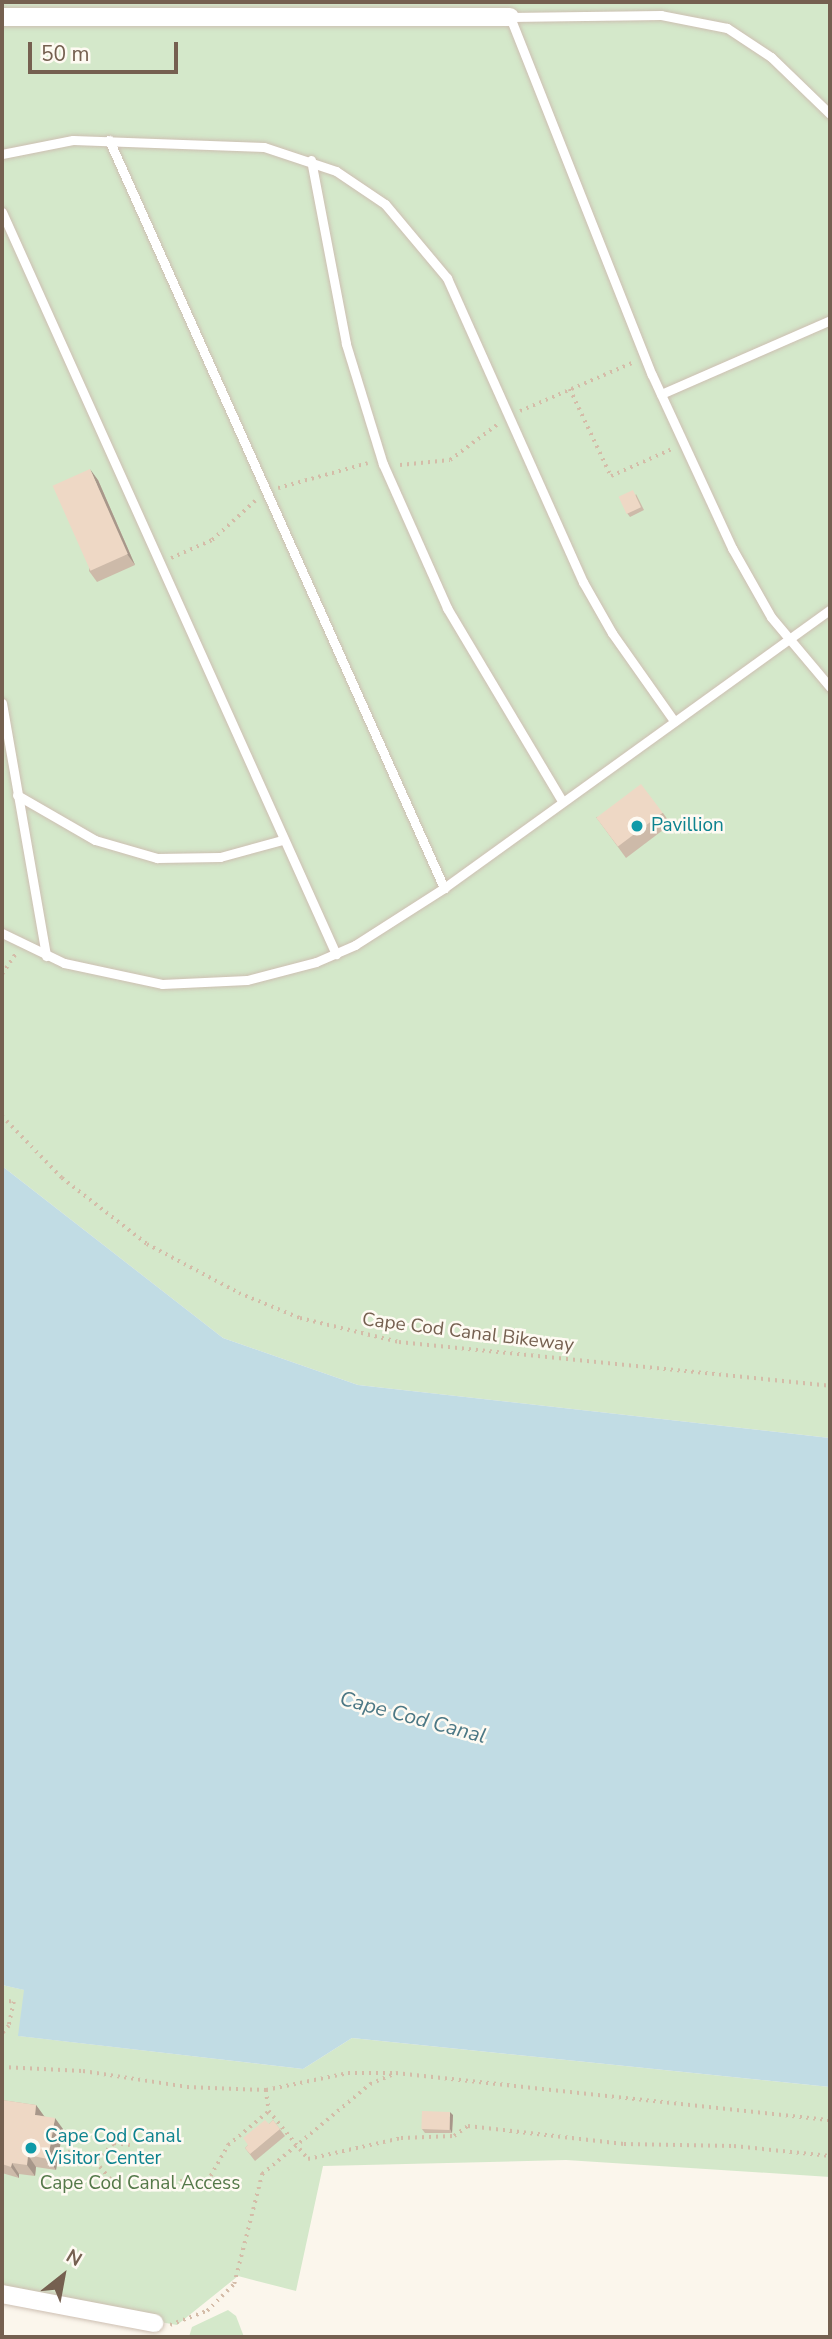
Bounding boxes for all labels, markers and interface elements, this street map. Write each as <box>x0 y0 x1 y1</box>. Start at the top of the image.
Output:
scale bar <box>32 28 182 72</box>
text: 50 m <box>41 40 90 68</box>
place label: Pavillion <box>651 815 724 837</box>
marker: Pavillion <box>629 818 645 834</box>
street label: Cape Cod Canal Bikeway <box>361 1309 575 1357</box>
water label: Cape Cod Canal <box>337 1685 489 1749</box>
place label: Cape Cod Canal Visitor Center <box>45 2126 181 2170</box>
marker: Cape Cod Canal Visitor Center <box>23 2140 39 2156</box>
park label: Cape Cod Canal Access <box>40 2173 240 2195</box>
north arrow <box>28 2241 98 2311</box>
text: N <box>61 2243 87 2273</box>

